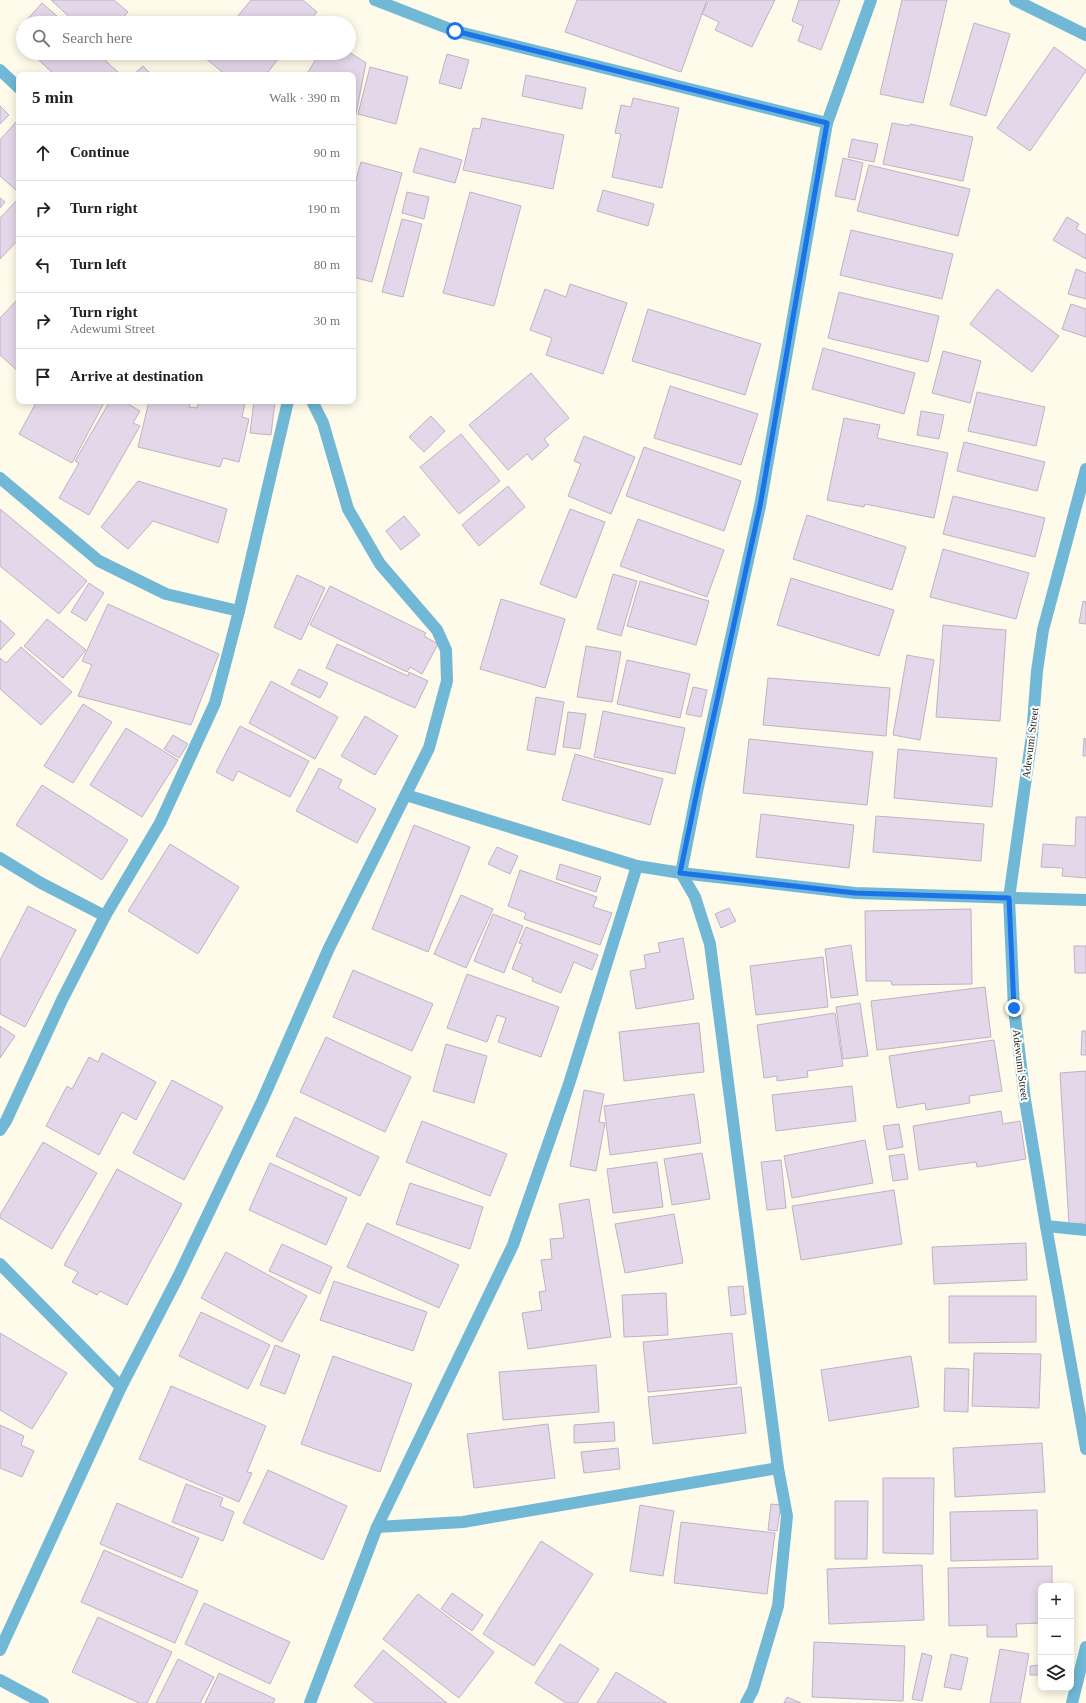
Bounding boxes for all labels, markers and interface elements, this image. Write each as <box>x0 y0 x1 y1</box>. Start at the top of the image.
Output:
search box <box>16 16 356 60</box>
route start <box>446 22 464 40</box>
icon: search <box>30 27 52 49</box>
text: Search here <box>62 30 132 46</box>
text: 5 min <box>32 88 73 107</box>
text: Walk · 390 m <box>269 90 340 105</box>
icon: ahead <box>32 142 54 164</box>
text: Continue <box>70 144 129 160</box>
text: 90 m <box>314 145 340 160</box>
icon: right <box>32 198 54 220</box>
text: Turn right <box>70 200 137 216</box>
text: 190 m <box>307 201 340 216</box>
icon: left <box>32 254 54 276</box>
text: Turn left <box>70 256 127 272</box>
text: 80 m <box>314 257 340 272</box>
text: Turn right <box>70 304 137 320</box>
icon: right <box>32 310 54 332</box>
text: 30 m <box>314 313 340 328</box>
text: Adewumi Street <box>70 321 155 336</box>
icon: arrive <box>32 366 54 388</box>
text: Arrive at destination <box>70 368 203 384</box>
street label: Adewumi Street <box>1020 707 1040 779</box>
route end <box>1005 999 1023 1017</box>
street label: Adewumi Street <box>1011 1029 1031 1101</box>
map controls <box>1038 1583 1074 1691</box>
button: + <box>1038 1583 1074 1619</box>
button: − <box>1038 1619 1074 1655</box>
button: layers <box>1038 1655 1074 1691</box>

